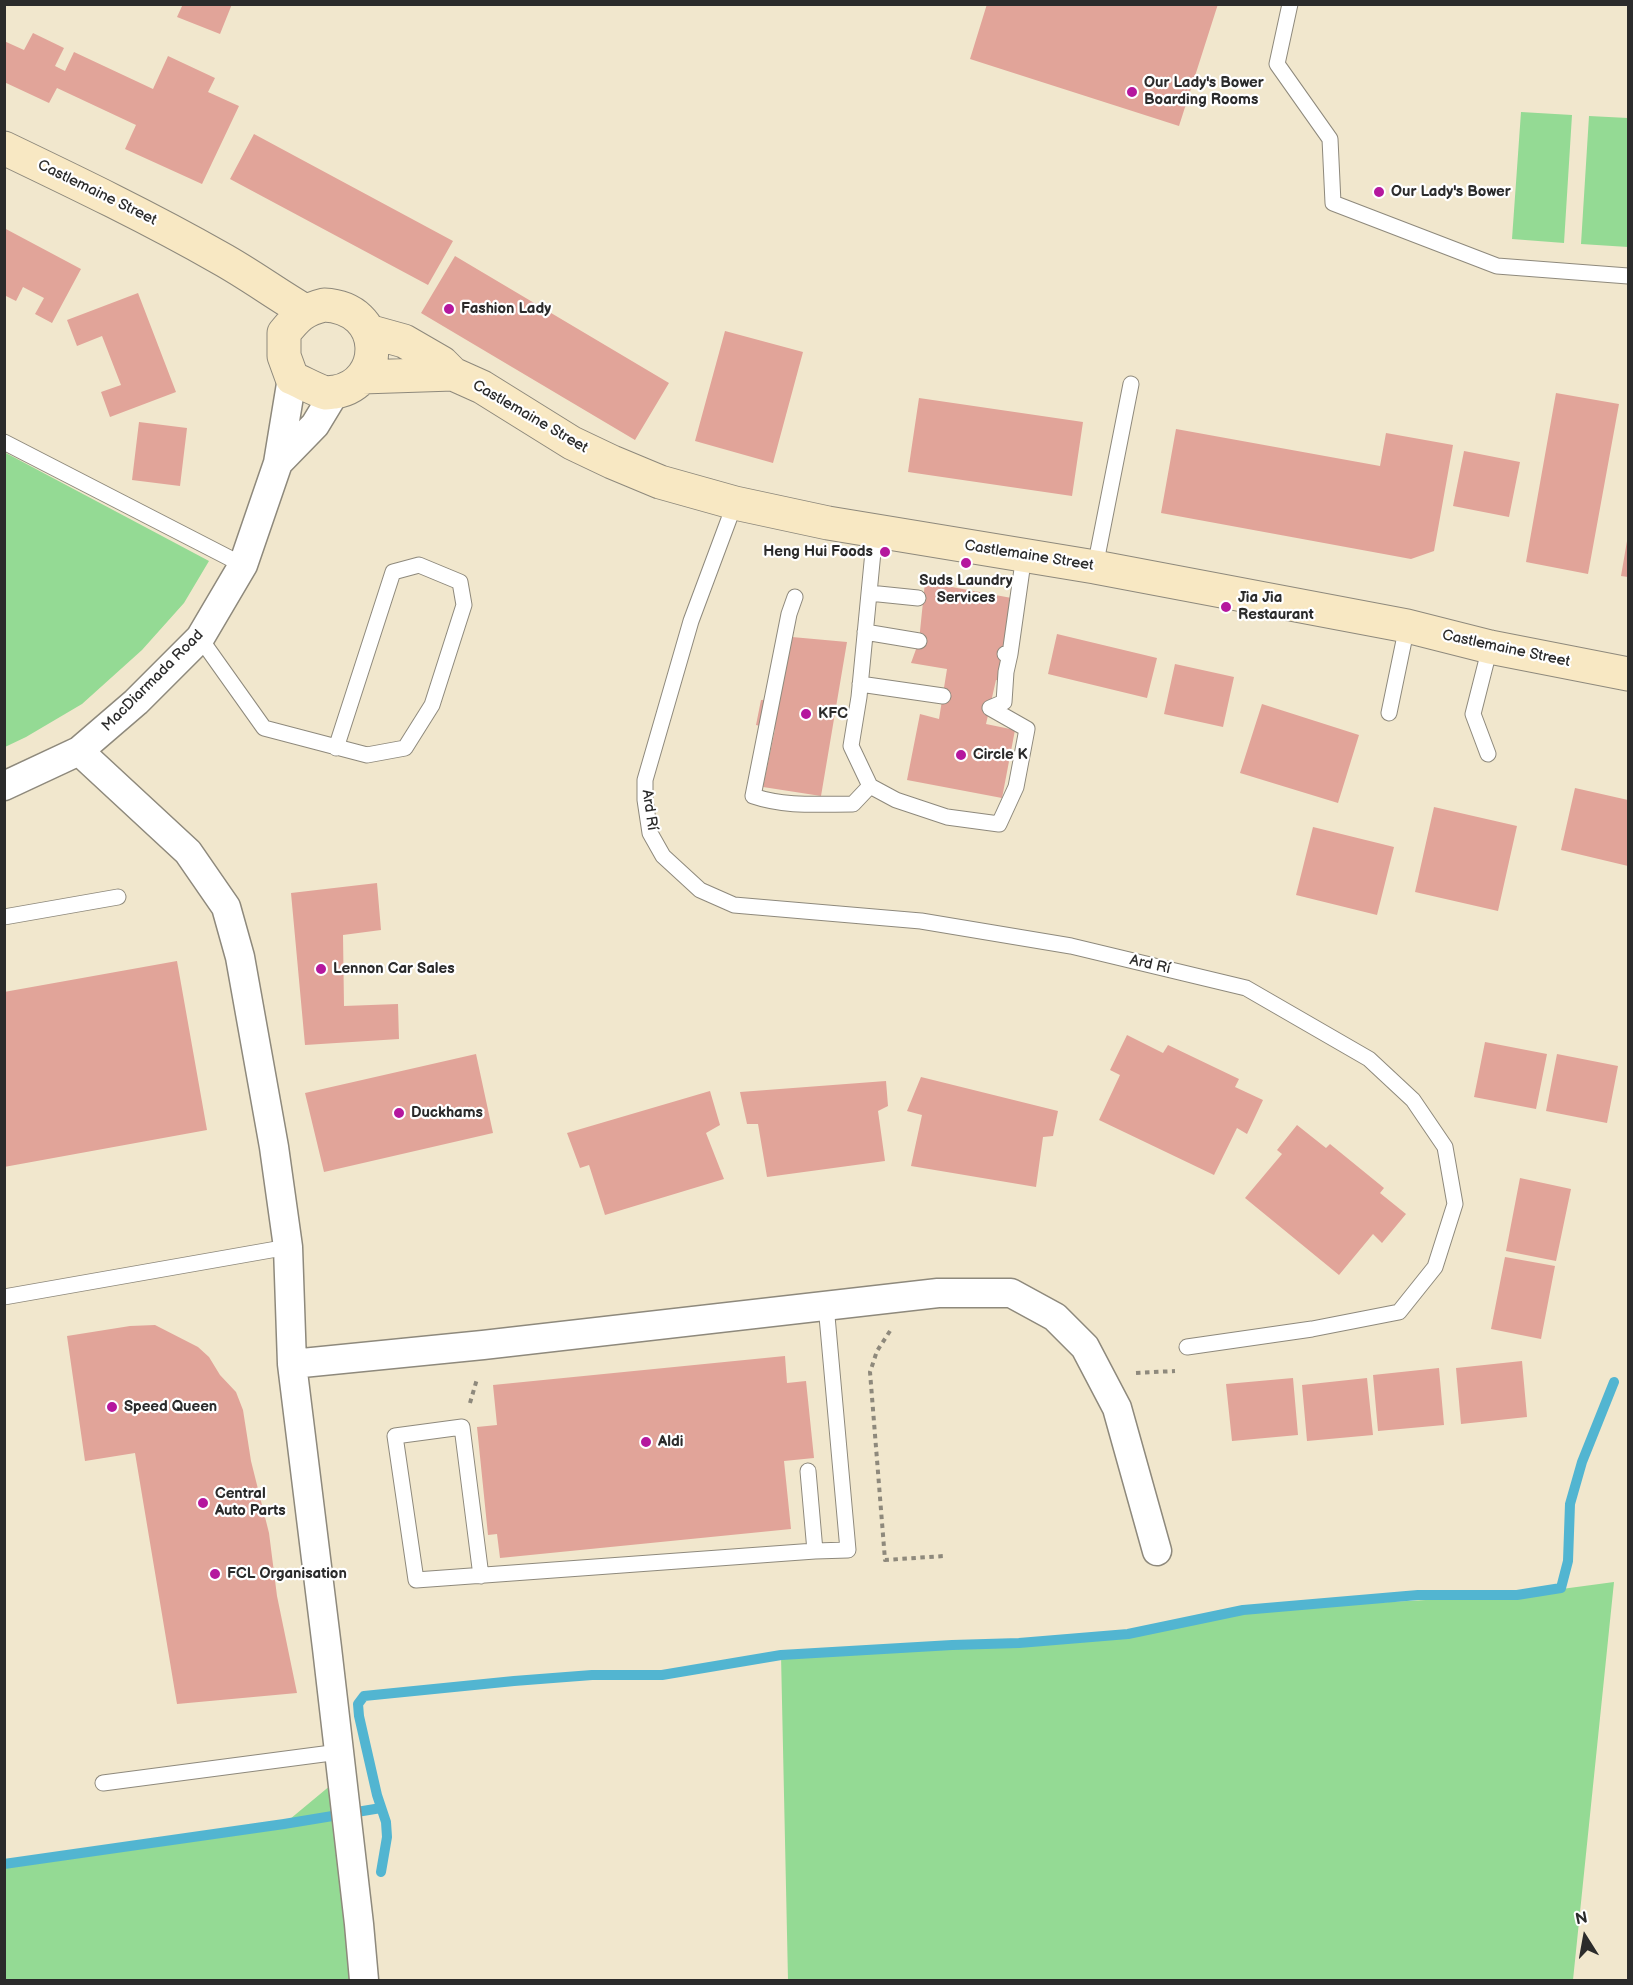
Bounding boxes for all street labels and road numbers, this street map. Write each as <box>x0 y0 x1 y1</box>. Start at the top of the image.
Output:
street label: Castlemaine Street <box>34 156 160 230</box>
street label: Castlemaine Street <box>469 377 591 457</box>
street label: Castlemaine Street <box>963 537 1095 575</box>
street label: MacDiarmada Road <box>99 627 207 735</box>
street label: Castlemaine Street <box>1440 627 1572 671</box>
street label: Ard Rí <box>637 788 661 832</box>
street label: Ard Rí <box>1128 952 1172 978</box>

